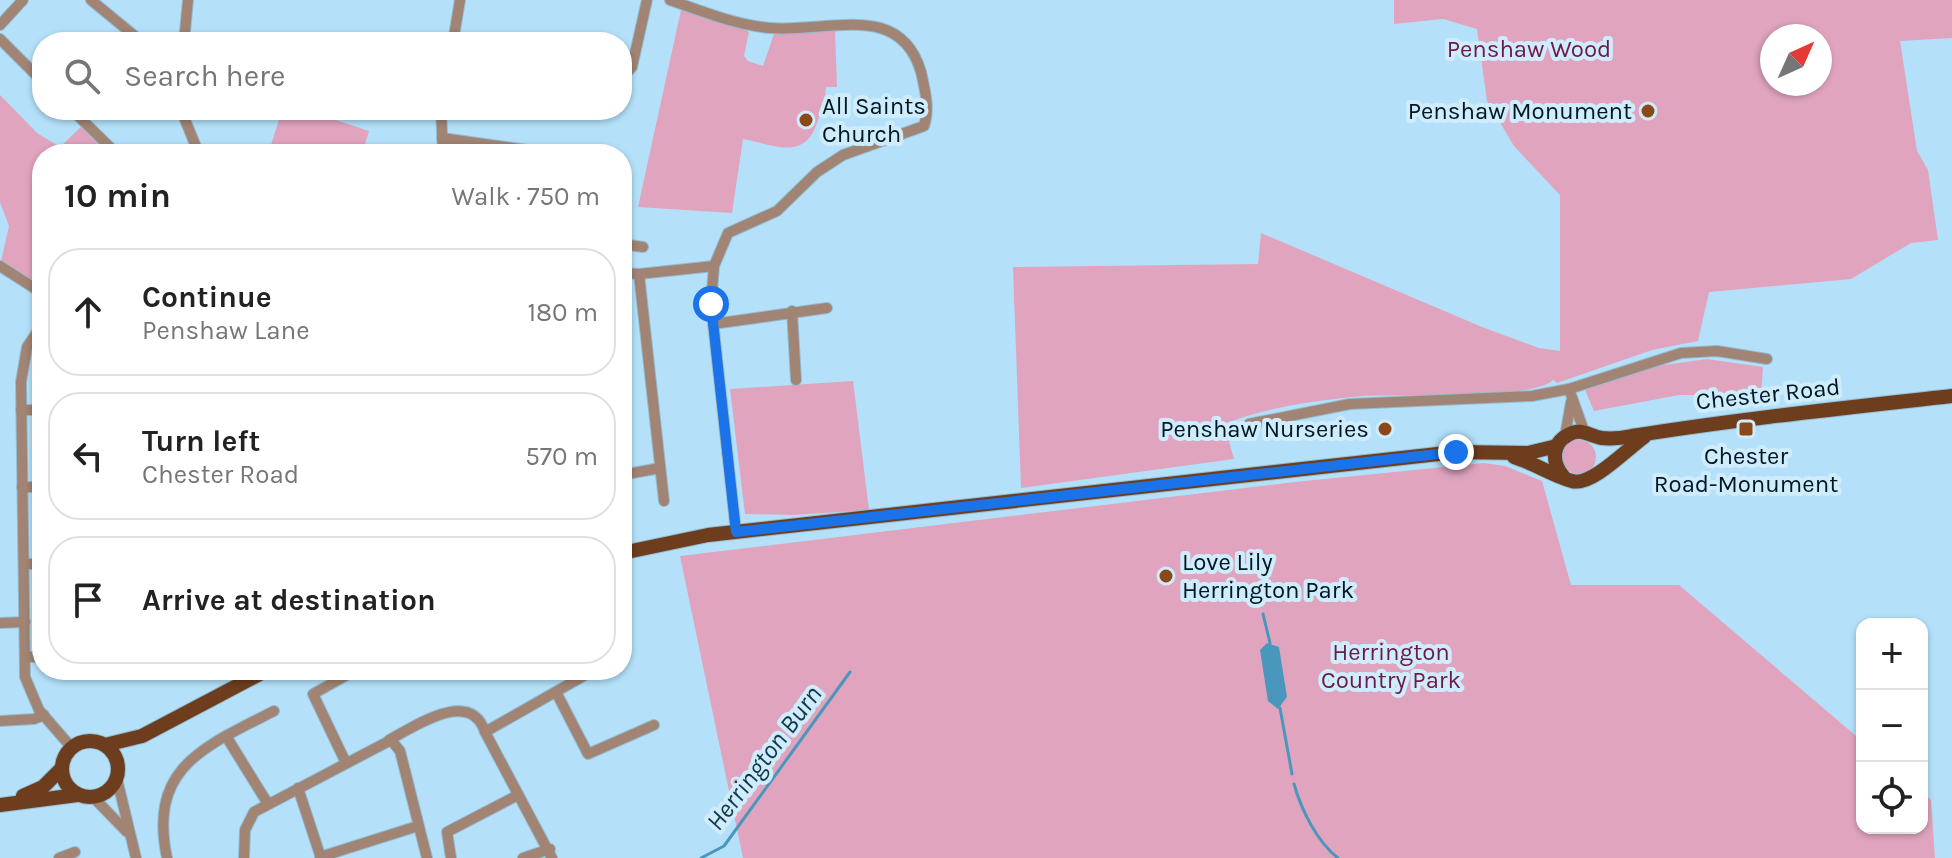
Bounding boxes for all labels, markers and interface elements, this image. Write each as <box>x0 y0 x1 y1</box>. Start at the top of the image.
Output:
north arrow <box>1760 24 1832 96</box>
search box <box>32 32 632 120</box>
park label: Penshaw Wood <box>1447 35 1611 63</box>
icon: search <box>60 54 104 98</box>
text: Search here <box>124 58 285 94</box>
place label: All Saints Church <box>822 92 926 148</box>
place label: Penshaw Monument <box>1408 97 1632 125</box>
marker: Penshaw Monument <box>1639 102 1657 120</box>
marker: All Saints Church <box>797 111 815 129</box>
text: 10 min <box>64 176 171 216</box>
text: Walk · 750 m <box>452 181 600 212</box>
text: Continue <box>142 279 272 315</box>
route start <box>693 286 729 322</box>
icon: ahead <box>66 290 110 334</box>
text: 180 m <box>528 297 598 328</box>
text: Penshaw Lane <box>142 315 310 346</box>
street label: Chester Road <box>1694 372 1842 416</box>
place label: Penshaw Nurseries <box>1160 415 1369 443</box>
marker: Penshaw Nurseries <box>1376 420 1394 438</box>
marker: Chester Road-Monument <box>1737 420 1755 438</box>
text: Turn left <box>142 423 260 459</box>
icon: left <box>66 434 110 478</box>
route end <box>1438 434 1474 470</box>
text: 570 m <box>525 441 598 472</box>
place label: Chester Road-Monument <box>1654 442 1838 498</box>
text: Chester Road <box>142 459 299 490</box>
place label: Love Lily Herrington Park <box>1182 548 1354 604</box>
marker: Love Lily Herrington Park <box>1157 567 1175 585</box>
icon: arrive <box>66 578 110 622</box>
text: Arrive at destination <box>142 582 436 618</box>
map controls <box>1856 618 1928 834</box>
button: + <box>1856 618 1928 690</box>
park label: Herrington Country Park <box>1321 638 1461 694</box>
water label: Herrington Burn <box>700 680 828 836</box>
button: − <box>1856 690 1928 762</box>
button: locate <box>1856 762 1928 834</box>

